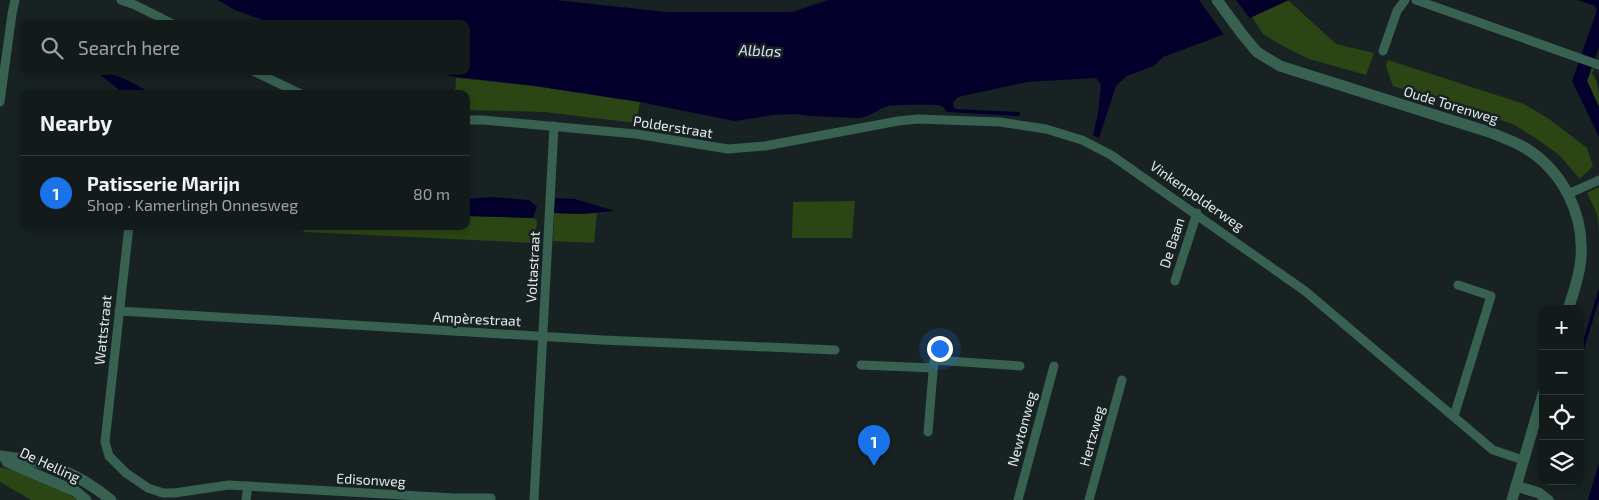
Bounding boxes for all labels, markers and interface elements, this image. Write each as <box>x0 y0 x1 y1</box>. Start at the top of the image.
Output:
search box <box>20 20 470 75</box>
icon: search <box>38 34 66 62</box>
text: Search here <box>78 36 180 59</box>
water label: Alblas <box>737 40 782 60</box>
street label: Oude Torenweg <box>1402 82 1501 127</box>
text: Nearby <box>40 110 112 135</box>
street label: Polderstraat <box>632 112 714 141</box>
street label: Vinkenpolderweg <box>1147 157 1248 234</box>
text: Patisserie Marijn <box>87 172 240 195</box>
text: 1 <box>53 184 59 203</box>
text: 80 m <box>413 184 450 203</box>
text: Shop · Kamerlingh Onnesweg <box>87 195 298 214</box>
street label: De Baan <box>1155 215 1188 270</box>
street label: Voltastraat <box>522 231 543 303</box>
street label: Wattstraat <box>90 294 115 366</box>
map controls <box>1539 305 1584 485</box>
button: + <box>1539 305 1584 350</box>
street label: Ampèrestraat <box>432 308 522 329</box>
your location <box>927 336 953 362</box>
button: − <box>1539 350 1584 395</box>
street label: Newtonweg <box>1003 389 1040 468</box>
button: locate <box>1539 395 1584 440</box>
street label: Hertzweg <box>1075 404 1108 468</box>
pin: 1 <box>858 425 890 466</box>
button: layers <box>1539 440 1584 485</box>
street label: De Helling <box>17 443 83 486</box>
street label: Edisonweg <box>336 469 406 490</box>

